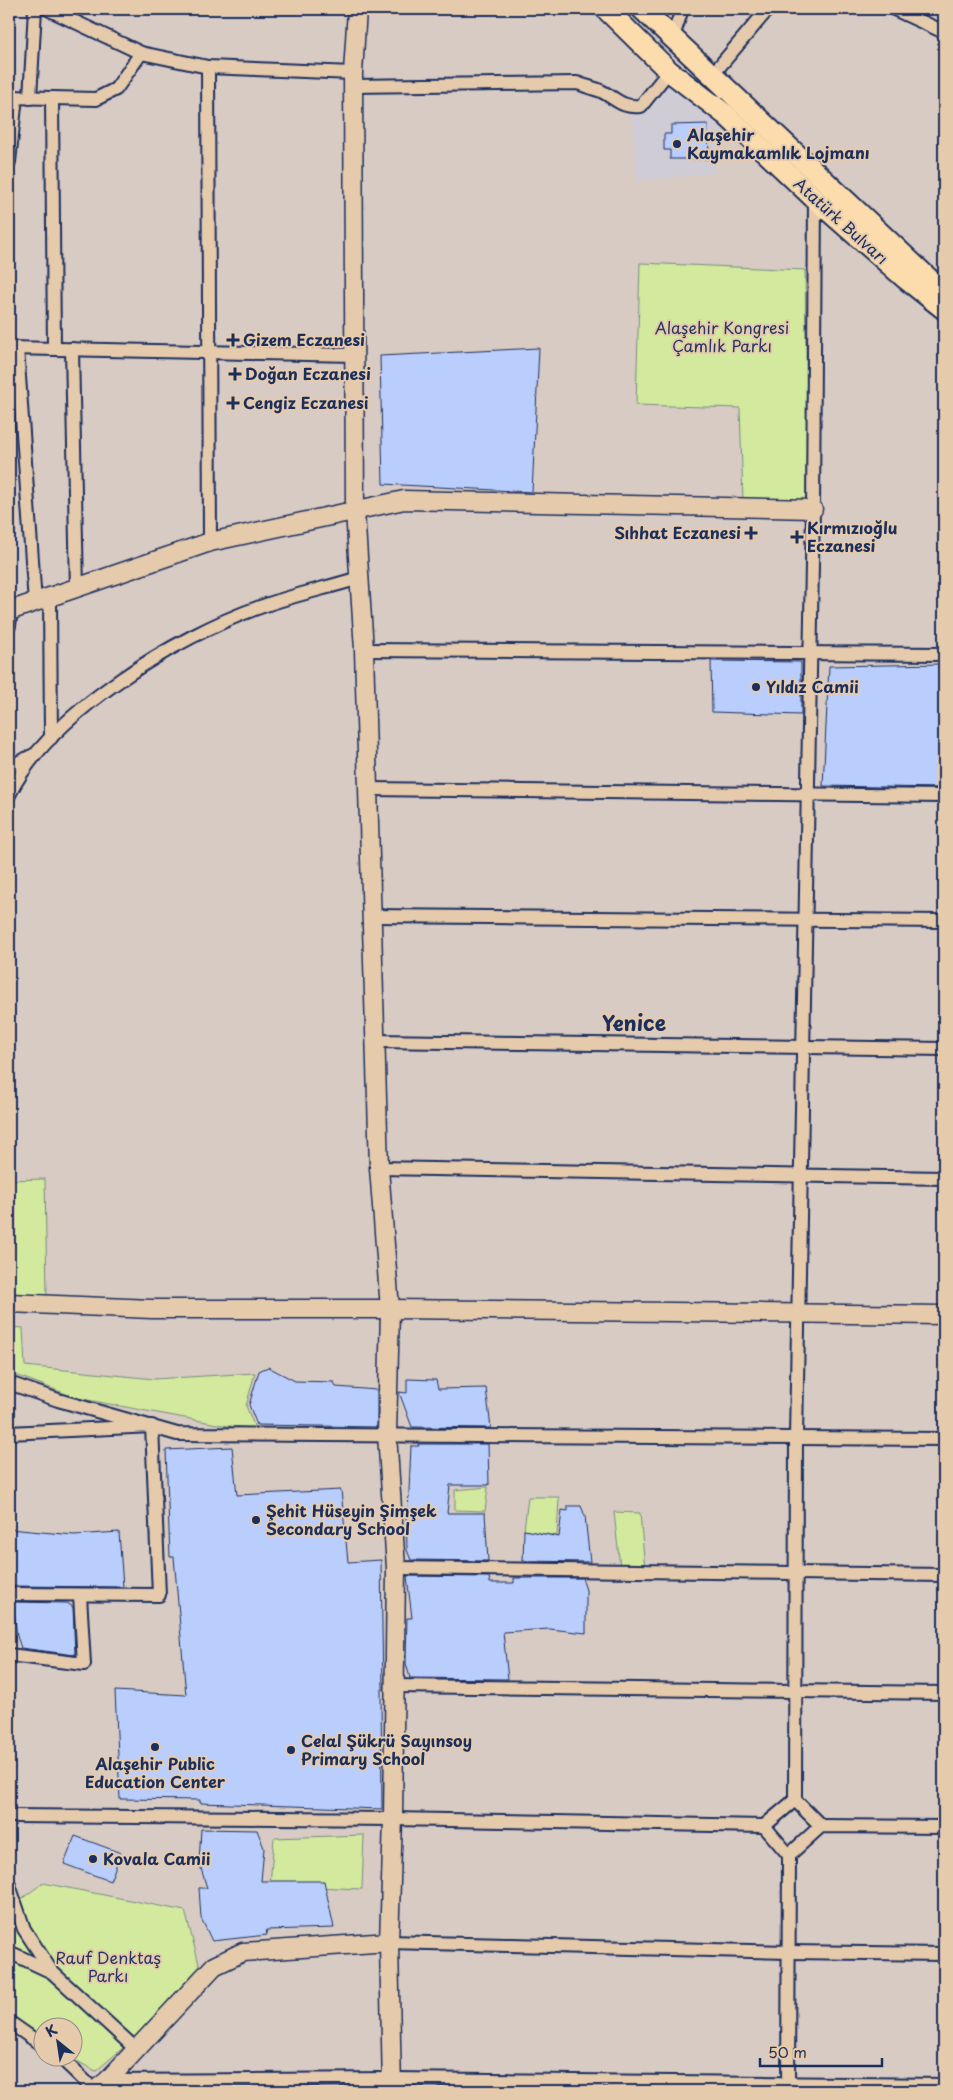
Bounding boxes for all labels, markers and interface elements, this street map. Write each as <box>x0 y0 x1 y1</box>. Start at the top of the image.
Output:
place label: Alaşehir Kaymakamlık Lojmanı <box>686 122 870 164</box>
marker: Alaşehir Kaymakamlık Lojmanı <box>671 138 683 150</box>
street label: Atatürk Bulvarı <box>789 171 894 269</box>
park label: Alaşehir Kongresi Çamlık Parkı <box>655 315 789 357</box>
place label: Gizem Eczanesi <box>243 327 365 351</box>
marker: Gizem Eczanesi <box>227 334 239 346</box>
place label: Doğan Eczanesi <box>245 361 371 385</box>
marker: Doğan Eczanesi <box>229 368 241 380</box>
place label: Cengiz Eczanesi <box>243 390 369 414</box>
marker: Cengiz Eczanesi <box>227 397 239 409</box>
place label: Kırmızıoğlu Eczanesi <box>807 515 898 557</box>
place label: Sıhhat Eczanesi <box>614 520 741 544</box>
marker: Sıhhat Eczanesi <box>745 527 757 539</box>
marker: Kırmızıoğlu Eczanesi <box>791 531 803 543</box>
place label: Yıldız Camii <box>766 674 859 698</box>
marker: Yıldız Camii <box>750 681 762 693</box>
district label: Yenice <box>602 1006 666 1038</box>
place label: Şehit Hüseyin Şimşek Secondary School <box>266 1498 437 1540</box>
marker: Şehit Hüseyin Şimşek Secondary School <box>250 1514 262 1526</box>
place label: Celal Şükrü Sayınsoy Primary School <box>301 1728 472 1770</box>
marker: Alaşehir Public Education Center <box>149 1741 161 1753</box>
marker: Celal Şükrü Sayınsoy Primary School <box>285 1744 297 1756</box>
place label: Alaşehir Public Education Center <box>85 1751 226 1793</box>
place label: Kovala Camii <box>103 1846 211 1870</box>
marker: Kovala Camii <box>87 1853 99 1865</box>
park label: Rauf Denktaş Parkı <box>55 1945 161 1987</box>
north arrow <box>32 2018 82 2068</box>
text: K <box>42 2019 61 2042</box>
scale bar <box>760 2035 883 2067</box>
text: 50 m <box>768 2040 807 2063</box>

